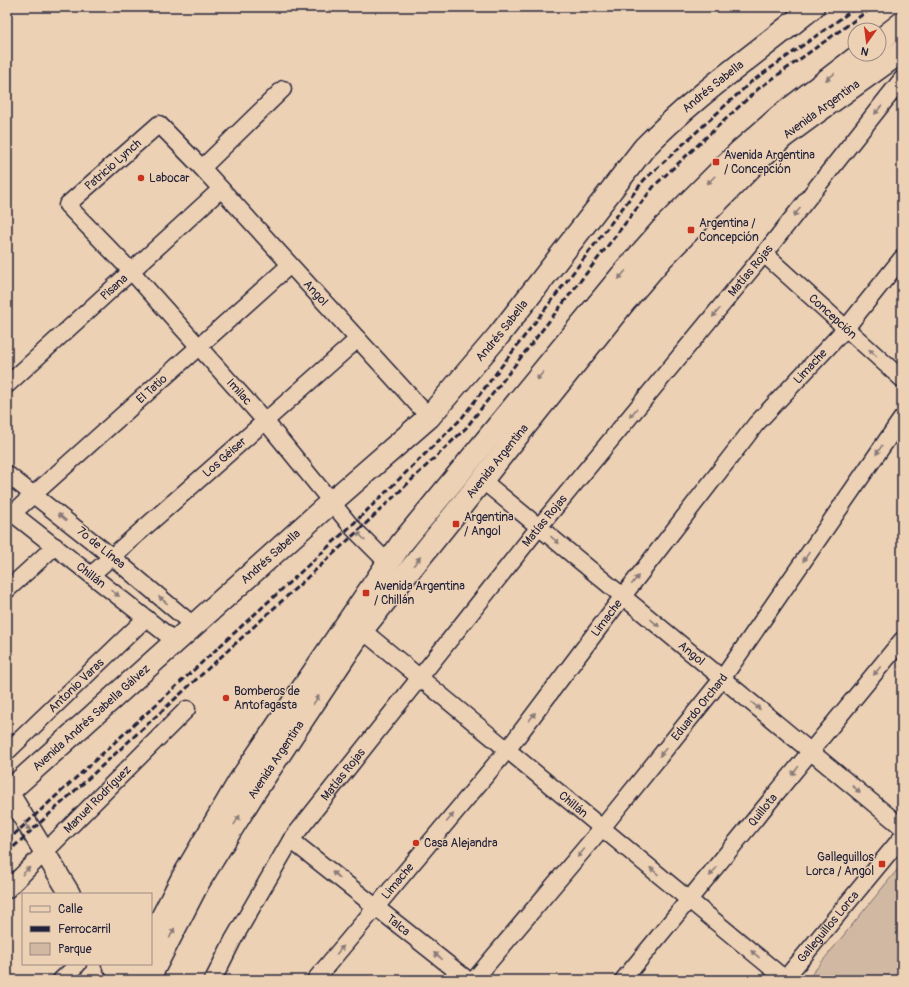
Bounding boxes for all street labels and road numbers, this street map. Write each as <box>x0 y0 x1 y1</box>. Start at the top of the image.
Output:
street label: Andrés Sabella <box>679 57 747 116</box>
street label: Avenida Argentina <box>780 76 863 142</box>
street label: Patricio Lynch <box>81 135 145 194</box>
street label: Matías Rojas <box>725 241 776 300</box>
street label: Pisana <box>97 271 131 303</box>
street label: Angol <box>300 277 332 309</box>
street label: Concepción <box>806 291 860 342</box>
street label: Andrés Sabella <box>472 297 531 365</box>
street label: Limache <box>790 346 830 387</box>
street label: El Tatio <box>133 371 171 407</box>
street label: Imilac <box>223 376 255 408</box>
street label: Avenida Argentina <box>463 421 532 501</box>
street label: Los Géiser <box>199 433 250 480</box>
street label: Matías Rojas <box>519 491 570 550</box>
street label: 7º de Línea <box>74 524 129 572</box>
street label: Andrés Sabella <box>238 526 304 587</box>
street label: Chillán <box>73 559 109 591</box>
street label: Limache <box>588 596 625 639</box>
street label: Angol <box>675 638 708 669</box>
street label: Antonio Varas <box>45 655 108 716</box>
street label: Avenida Andrés Sabella Gálvez <box>29 661 153 774</box>
street label: Eduardo Orchard <box>668 671 731 744</box>
street label: Avenida Argentina <box>244 717 307 802</box>
street label: Matías Rojas <box>318 745 369 804</box>
street label: Manuel Rodríguez <box>60 762 134 836</box>
street label: Chillán <box>556 788 591 821</box>
street label: Quillota <box>745 790 781 829</box>
street label: Limache <box>378 860 417 902</box>
street label: Galleguillos Lorca <box>794 887 862 966</box>
street label: Talca <box>384 911 414 939</box>

